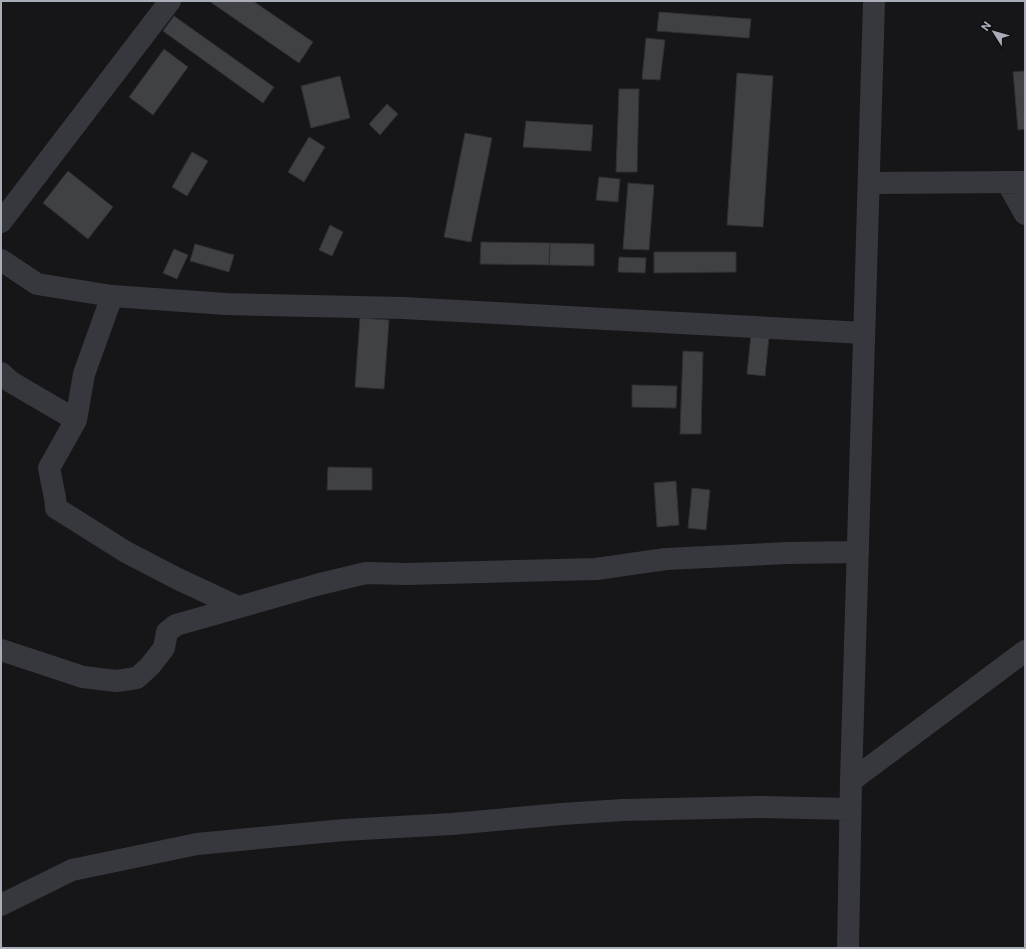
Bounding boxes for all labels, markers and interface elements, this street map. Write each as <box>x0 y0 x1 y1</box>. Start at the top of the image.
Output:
north arrow <box>974 12 1014 52</box>
text: N <box>978 18 993 33</box>

